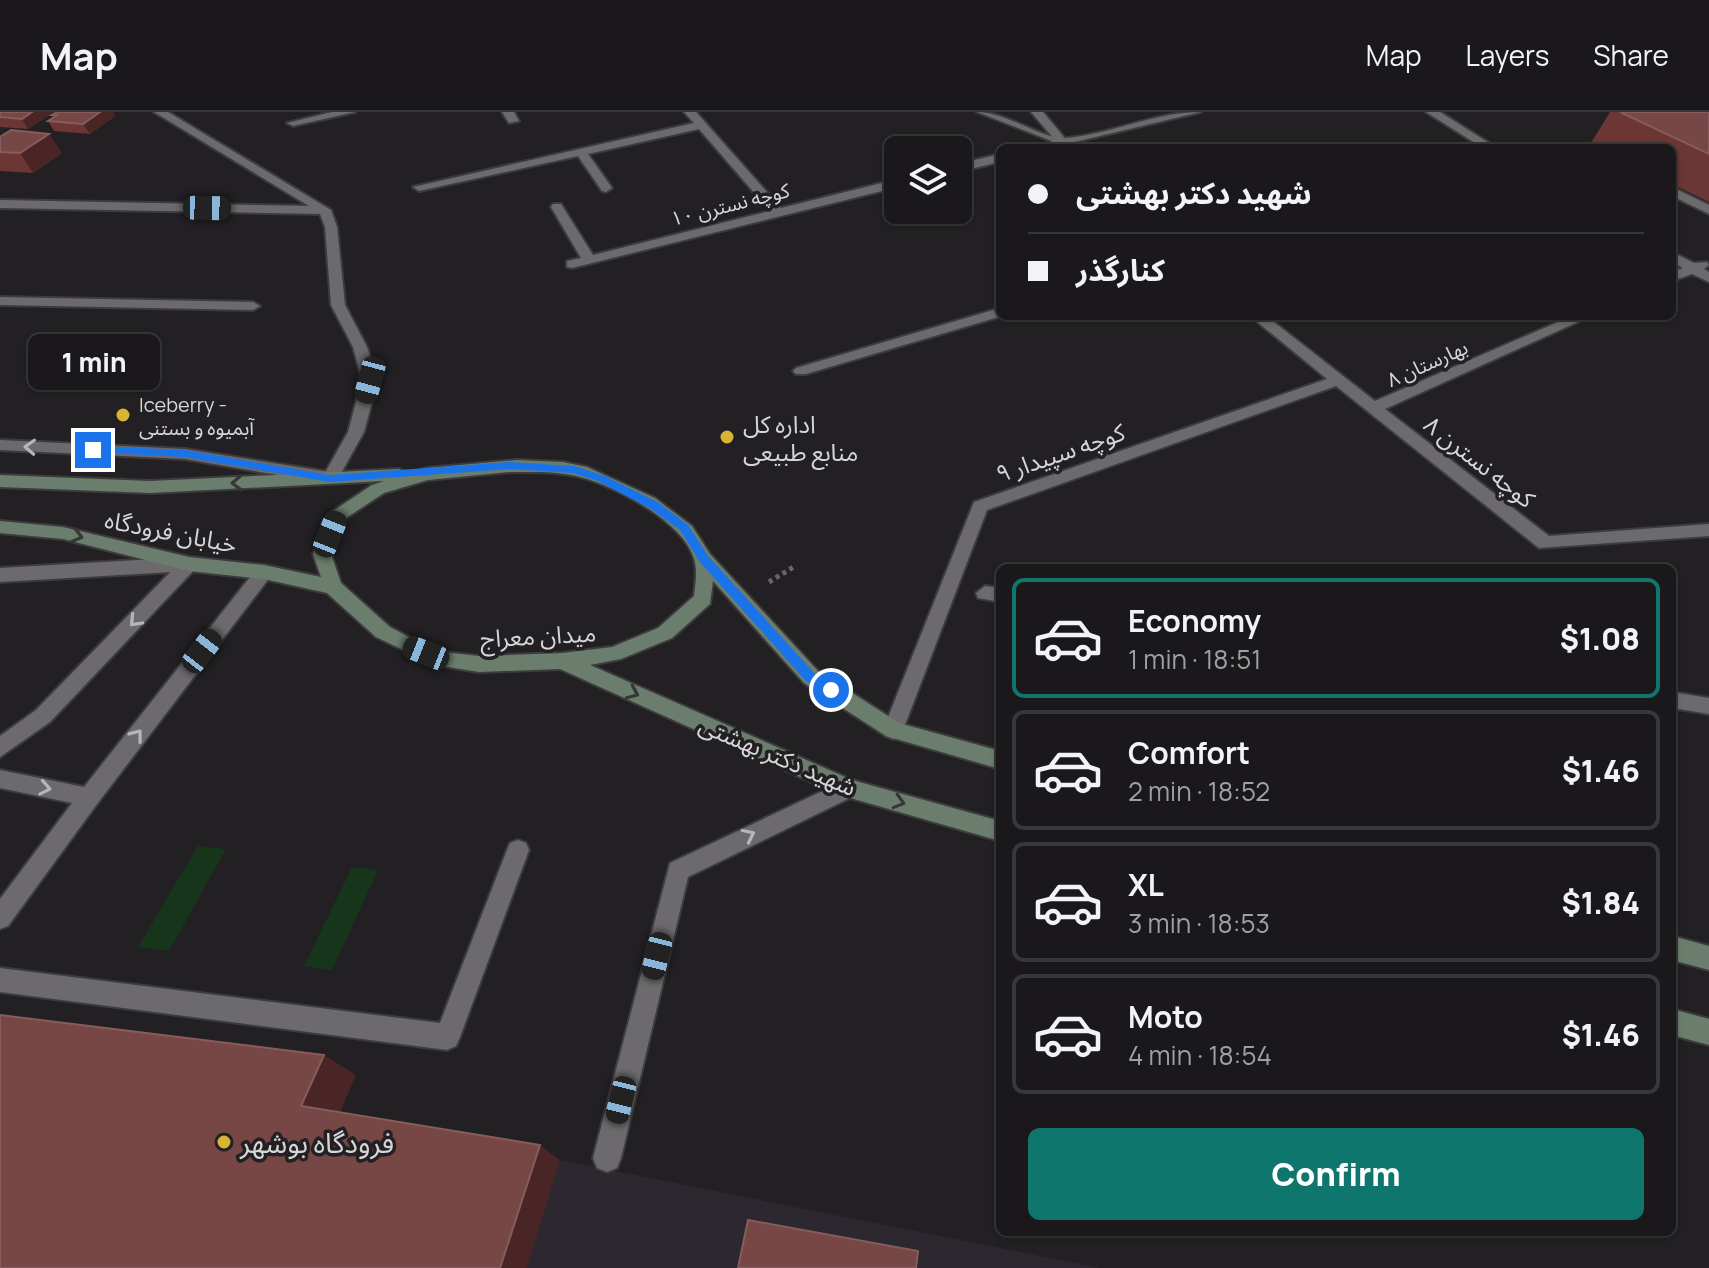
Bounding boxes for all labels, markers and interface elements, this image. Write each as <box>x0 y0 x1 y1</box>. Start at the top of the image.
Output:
text: Map <box>40 29 118 81</box>
text: Map <box>1366 36 1422 74</box>
text: Layers <box>1466 36 1549 74</box>
text: Share <box>1593 36 1669 74</box>
map controls <box>884 136 972 224</box>
button: layers <box>884 136 972 224</box>
text: شهید دکتر بهشتی <box>1076 172 1311 213</box>
street label: کوچه نسترن ۱۰ <box>668 176 793 232</box>
car <box>183 196 231 220</box>
text: کنارگذر <box>1076 249 1165 290</box>
street label: بهارستان ۸ <box>1382 333 1472 393</box>
callout: 1 min <box>27 334 159 390</box>
text: 1 min <box>61 344 127 380</box>
car <box>352 354 388 406</box>
place label: Iceberry - آبمیوه و بستنی <box>139 391 255 441</box>
marker: Iceberry - آبمیوه و بستنی <box>114 406 132 424</box>
place label: اداره کل منابع طبیعی <box>743 407 858 470</box>
street label: کوچه نسترن ۸ <box>1418 407 1543 515</box>
street label: کوچه سپیدار ۹ <box>991 414 1130 490</box>
marker: اداره کل منابع طبیعی <box>718 428 736 446</box>
route end <box>75 432 111 468</box>
one-way arrow <box>23 438 36 455</box>
one-way arrow <box>230 474 243 491</box>
street label: خیابان فرودگاه <box>102 502 240 560</box>
car <box>310 507 350 561</box>
one-way arrow <box>70 527 84 544</box>
text: Economy <box>1128 600 1261 641</box>
icon: car <box>1032 602 1104 674</box>
one-way arrow <box>130 611 144 626</box>
street label: میدان معراج <box>479 615 597 657</box>
text: $1.08 <box>1560 618 1640 659</box>
car <box>178 625 226 677</box>
car <box>399 633 453 673</box>
text: 1 min · 18:51 <box>1128 641 1261 677</box>
route start <box>813 672 849 708</box>
one-way arrow <box>625 683 639 699</box>
street label: شهید دکتر بهشتی <box>694 707 862 803</box>
one-way arrow <box>128 729 142 744</box>
text: Comfort <box>1128 732 1250 773</box>
icon: car <box>1032 734 1104 806</box>
text: $1.46 <box>1562 750 1640 791</box>
text: 2 min · 18:52 <box>1128 773 1270 809</box>
one-way arrow <box>38 779 51 796</box>
one-way arrow <box>892 793 905 809</box>
one-way arrow <box>740 829 755 845</box>
text: XL <box>1128 864 1164 905</box>
icon: car <box>1032 866 1104 938</box>
text: $1.84 <box>1562 882 1640 923</box>
text: 3 min · 18:53 <box>1128 905 1270 941</box>
car <box>640 930 674 982</box>
text: Moto <box>1128 996 1203 1037</box>
icon: car <box>1032 998 1104 1070</box>
text: $1.46 <box>1562 1014 1640 1055</box>
text: 4 min · 18:54 <box>1128 1037 1272 1073</box>
car <box>604 1074 638 1126</box>
place label: فرودگاه بوشهر <box>239 1123 394 1161</box>
button: Confirm <box>1028 1128 1644 1220</box>
marker: فرودگاه بوشهر <box>215 1133 233 1151</box>

